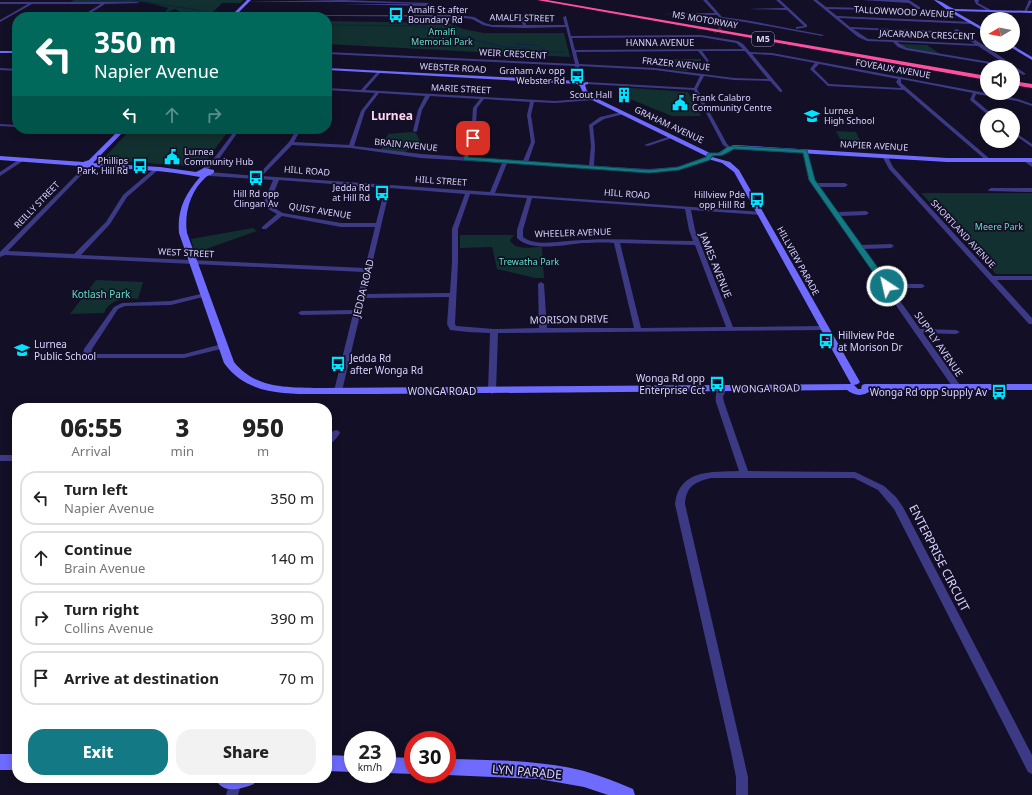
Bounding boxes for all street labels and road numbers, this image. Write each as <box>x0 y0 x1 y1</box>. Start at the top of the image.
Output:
street label: TALLOWWOOD AVENUE <box>854 2 954 21</box>
street label: M5 MOTORWAY <box>671 7 740 32</box>
street label: AMALFI STREET <box>489 10 555 25</box>
street label: JACARANDA CRESCENT <box>878 26 975 43</box>
road number: M5 <box>752 32 774 46</box>
street label: HANNA AVENUE <box>626 36 694 49</box>
street label: WEIR CRESCENT <box>479 45 547 62</box>
street label: FRAZER AVENUE <box>641 53 711 74</box>
street label: FOVEAUX AVENUE <box>854 55 932 82</box>
street label: WEBSTER ROAD <box>419 59 487 76</box>
street label: MARIE STREET <box>430 80 492 97</box>
street label: GRAHAM AVENUE <box>632 103 706 146</box>
street label: BRAIN AVENUE <box>374 135 438 154</box>
street label: NAPIER AVENUE <box>840 137 908 154</box>
street label: HILL ROAD <box>284 162 331 179</box>
street label: HILL STREET <box>415 172 467 189</box>
street label: REILLY STREET <box>11 178 62 231</box>
street label: HILL ROAD <box>604 185 651 202</box>
street label: SHORTLAND AVENUE <box>928 196 999 271</box>
street label: QUIST AVENUE <box>288 199 352 222</box>
street label: HILLVIEW PARADE <box>774 224 823 297</box>
street label: WHEELER AVENUE <box>534 225 612 240</box>
street label: JAMES AVENUE <box>696 229 736 300</box>
street label: WEST STREET <box>158 245 214 260</box>
street label: JEDDA ROAD <box>349 258 377 319</box>
street label: SUPPLY AVENUE <box>911 309 967 379</box>
street label: MORISON DRIVE <box>530 311 608 327</box>
street label: WONGA ROAD <box>732 380 800 396</box>
street label: WONGA ROAD <box>408 384 476 398</box>
street label: ENTERPRISE CIRCUIT <box>905 501 974 614</box>
street label: LYN PARADE <box>492 760 563 783</box>

